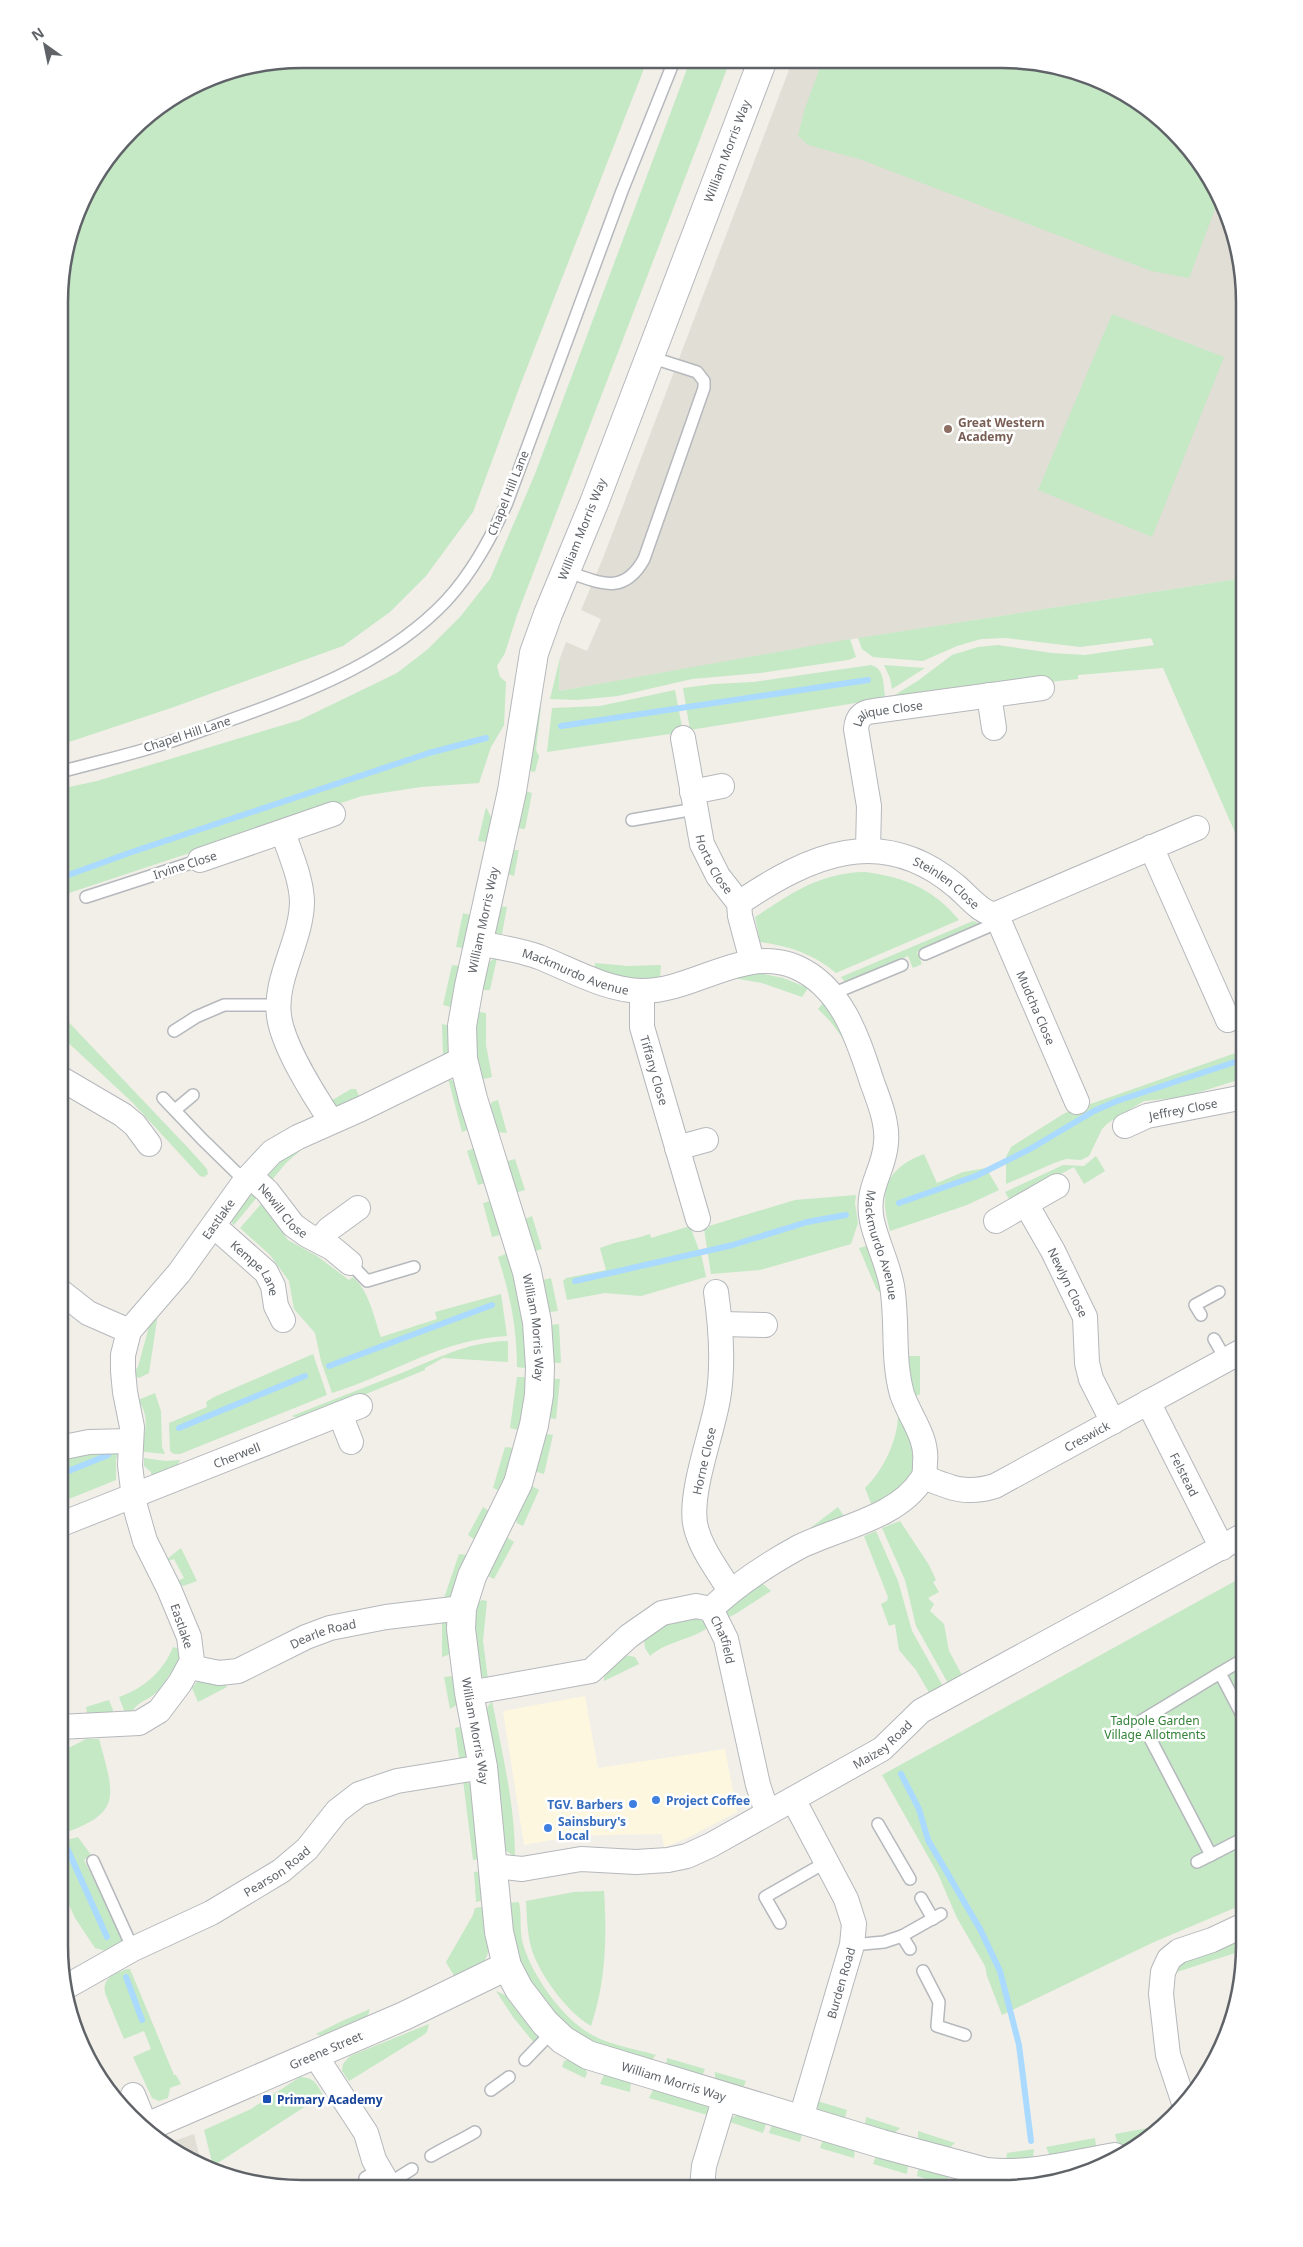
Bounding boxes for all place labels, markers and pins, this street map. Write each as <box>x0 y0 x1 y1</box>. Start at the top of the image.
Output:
place label: Great Western Academy <box>958 414 1045 445</box>
marker: Great Western Academy <box>942 423 954 435</box>
place label: Project Coffee <box>666 1792 750 1809</box>
marker: Project Coffee <box>650 1794 662 1806</box>
place label: TGV. Barbers <box>547 1796 623 1813</box>
marker: TGV. Barbers <box>627 1798 639 1810</box>
place label: Sainsbury's Local <box>558 1813 626 1844</box>
marker: Sainsbury's Local <box>542 1822 554 1834</box>
place label: Primary Academy <box>277 2091 383 2108</box>
marker: Primary Academy <box>261 2093 273 2105</box>

